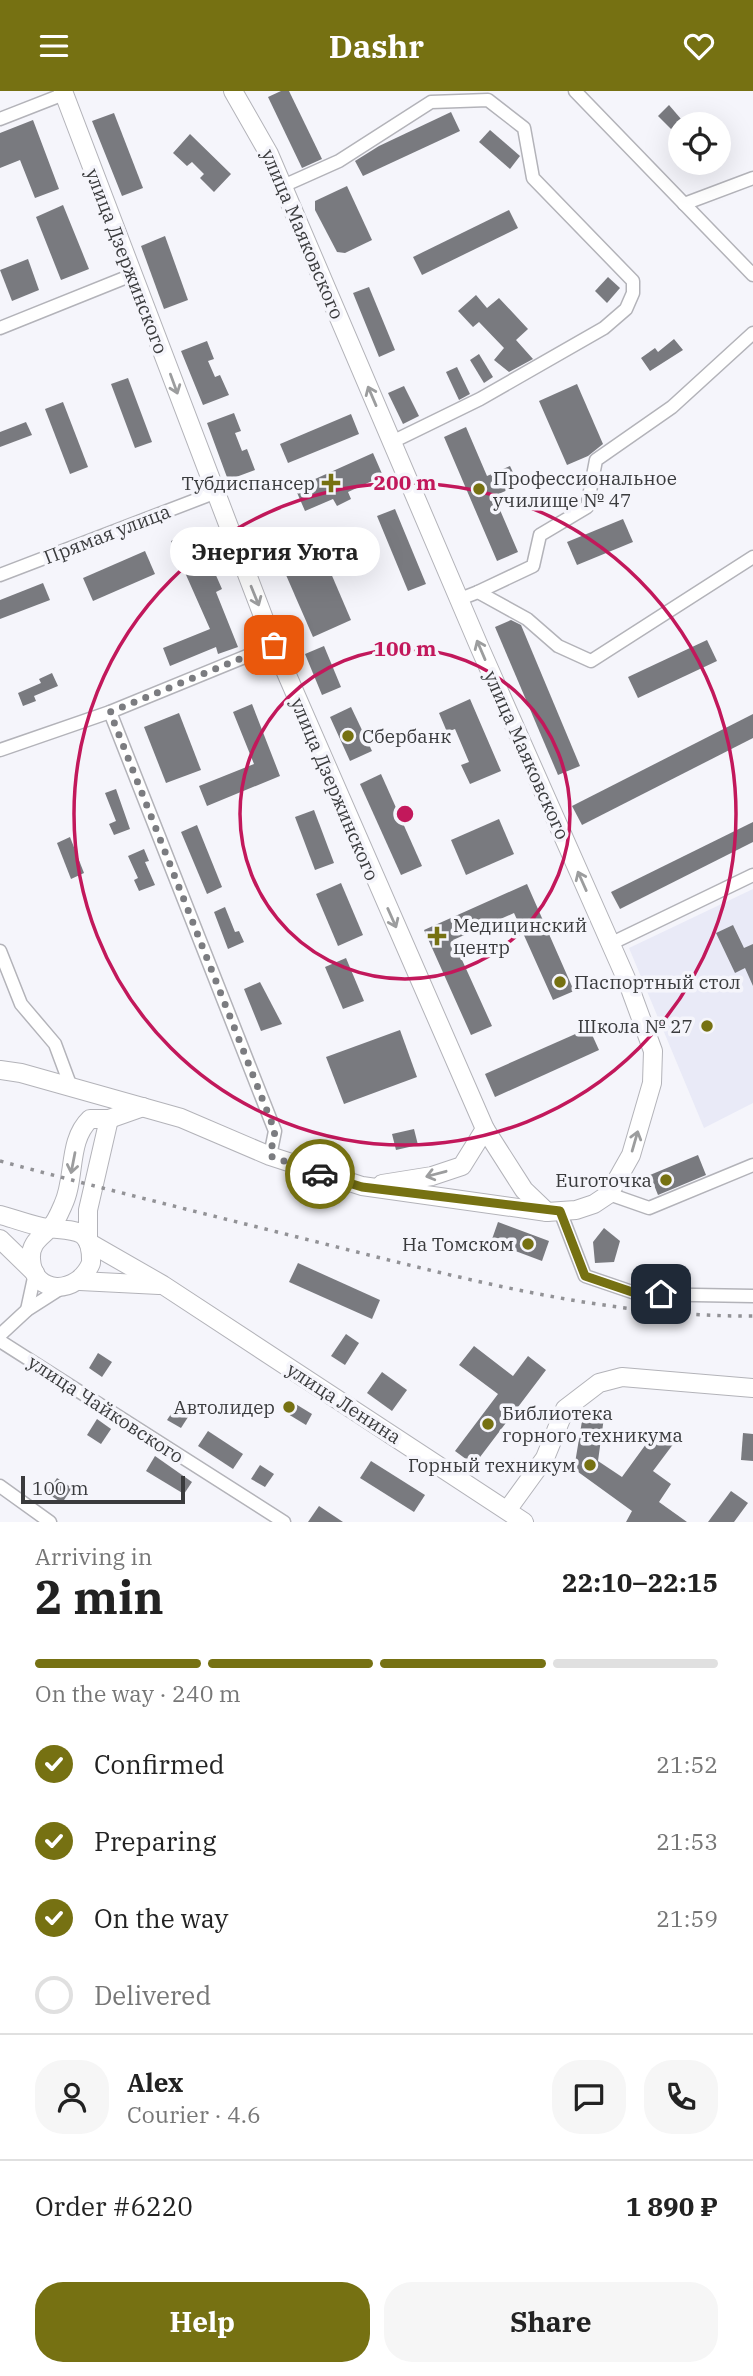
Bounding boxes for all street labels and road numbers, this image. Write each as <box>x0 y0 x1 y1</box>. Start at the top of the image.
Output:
street label: улица Маяковского <box>256 145 350 323</box>
street label: улица Дзержинского <box>81 165 173 357</box>
street label: Прямая улица <box>40 499 174 569</box>
street label: улица Маяковского <box>479 667 575 843</box>
street label: улица Дзержинского <box>286 694 384 884</box>
street label: улица Чайковского <box>24 1350 188 1468</box>
street label: улица Ленина <box>282 1357 406 1449</box>

